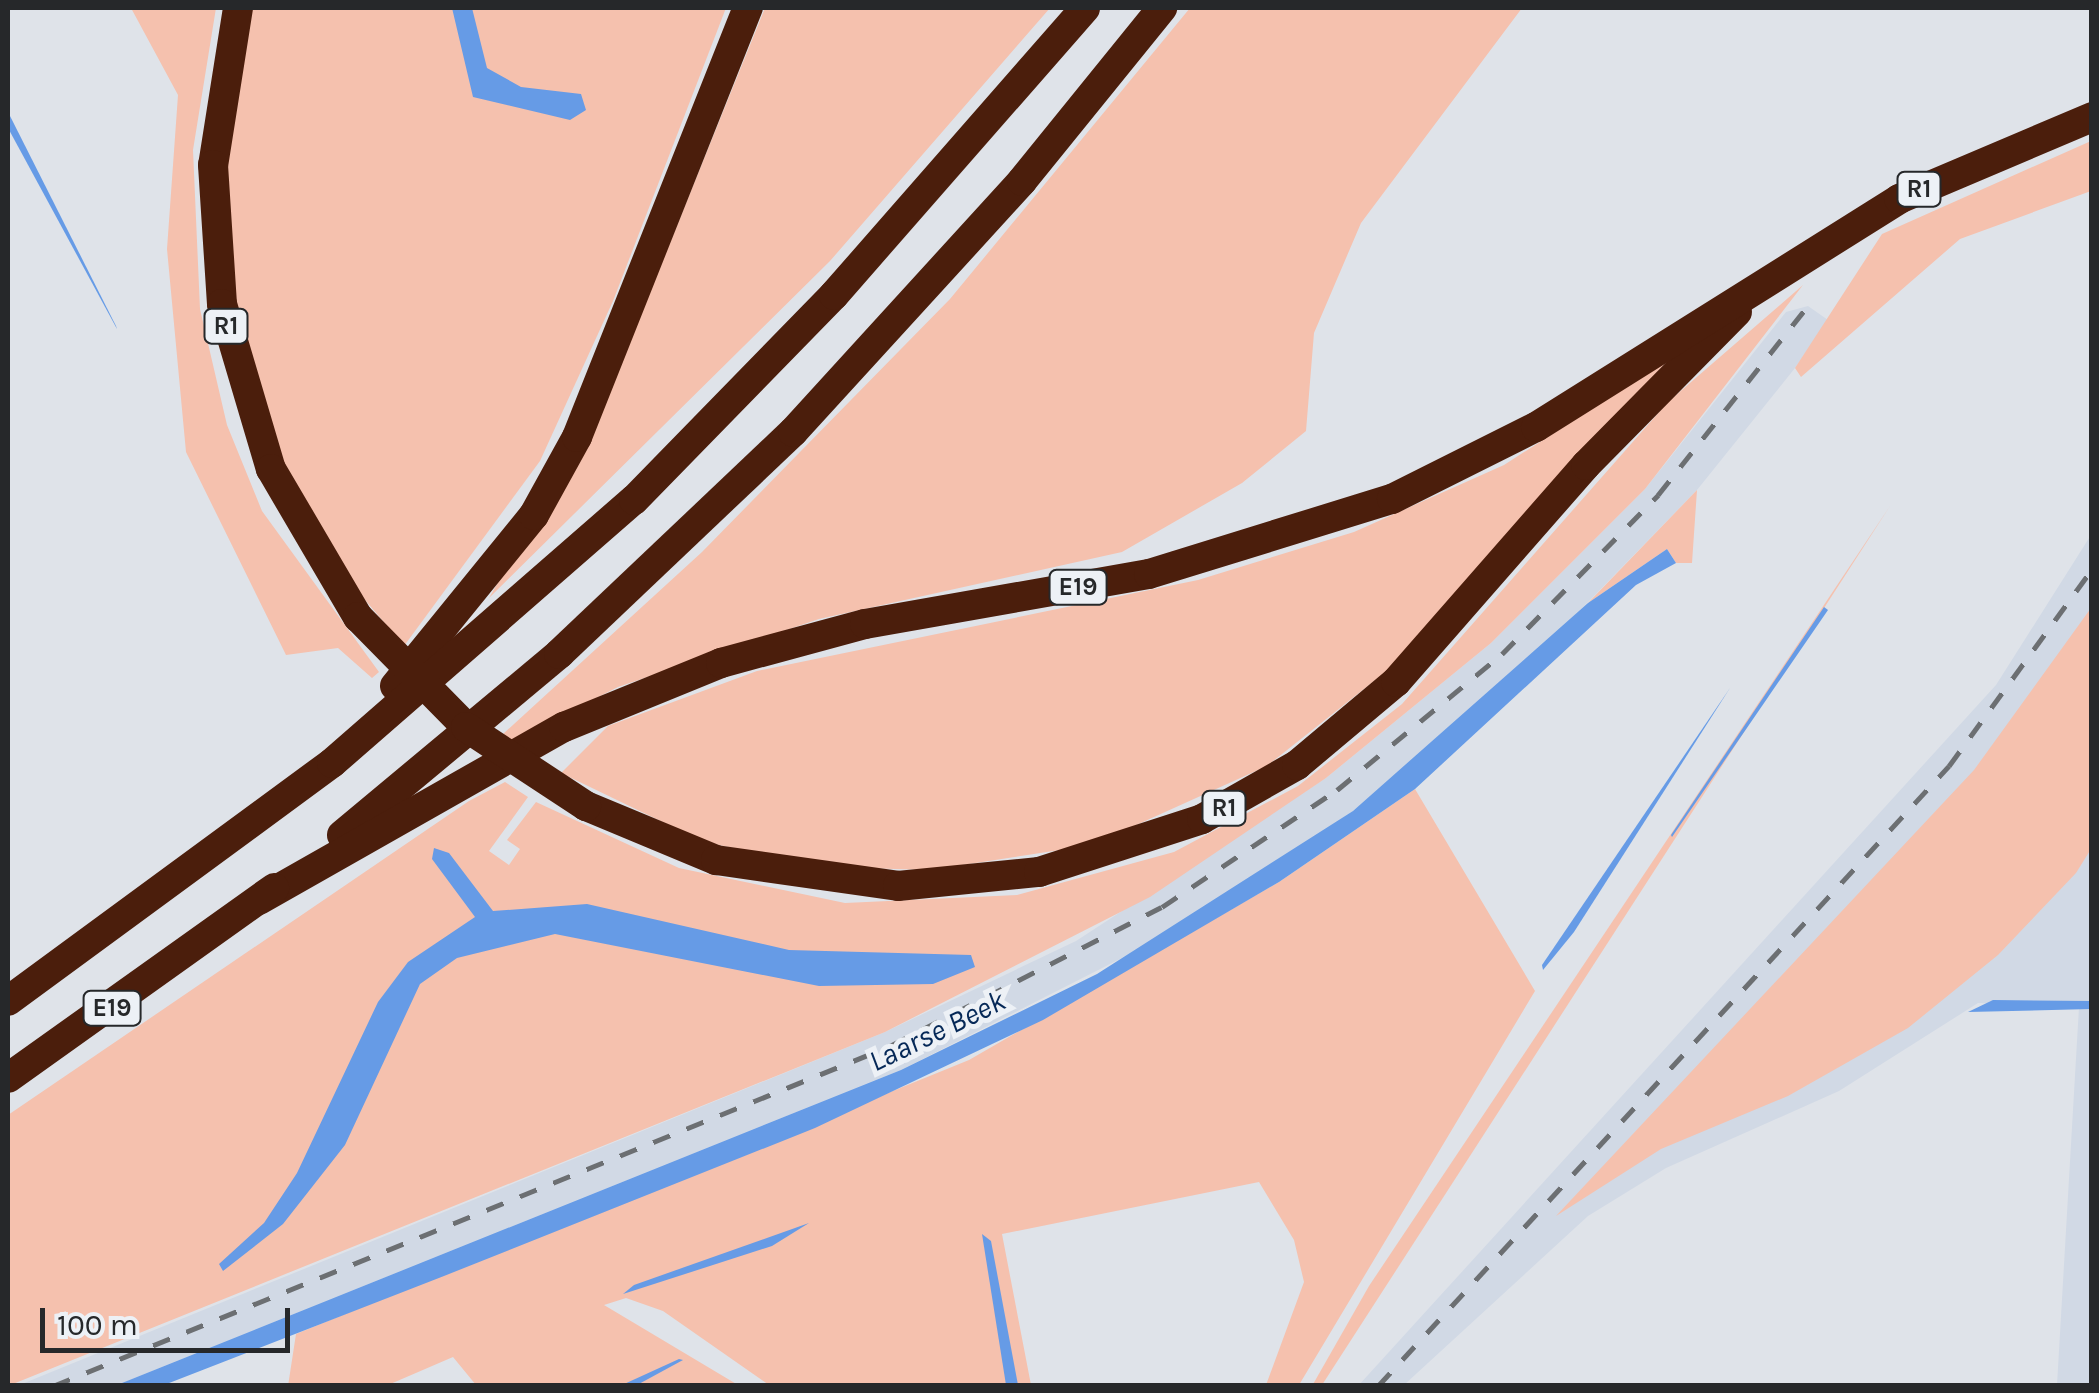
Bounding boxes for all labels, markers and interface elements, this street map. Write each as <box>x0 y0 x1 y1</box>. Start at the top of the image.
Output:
road number: R1 <box>1896 169 1942 209</box>
road number: R1 <box>204 306 248 346</box>
road number: E19 <box>1048 567 1108 607</box>
road number: R1 <box>1202 788 1246 828</box>
water label: Laarse Beek <box>863 982 1011 1080</box>
road number: E19 <box>82 988 142 1028</box>
scale bar <box>45 1288 295 1350</box>
text: 100 m <box>57 1307 138 1343</box>

